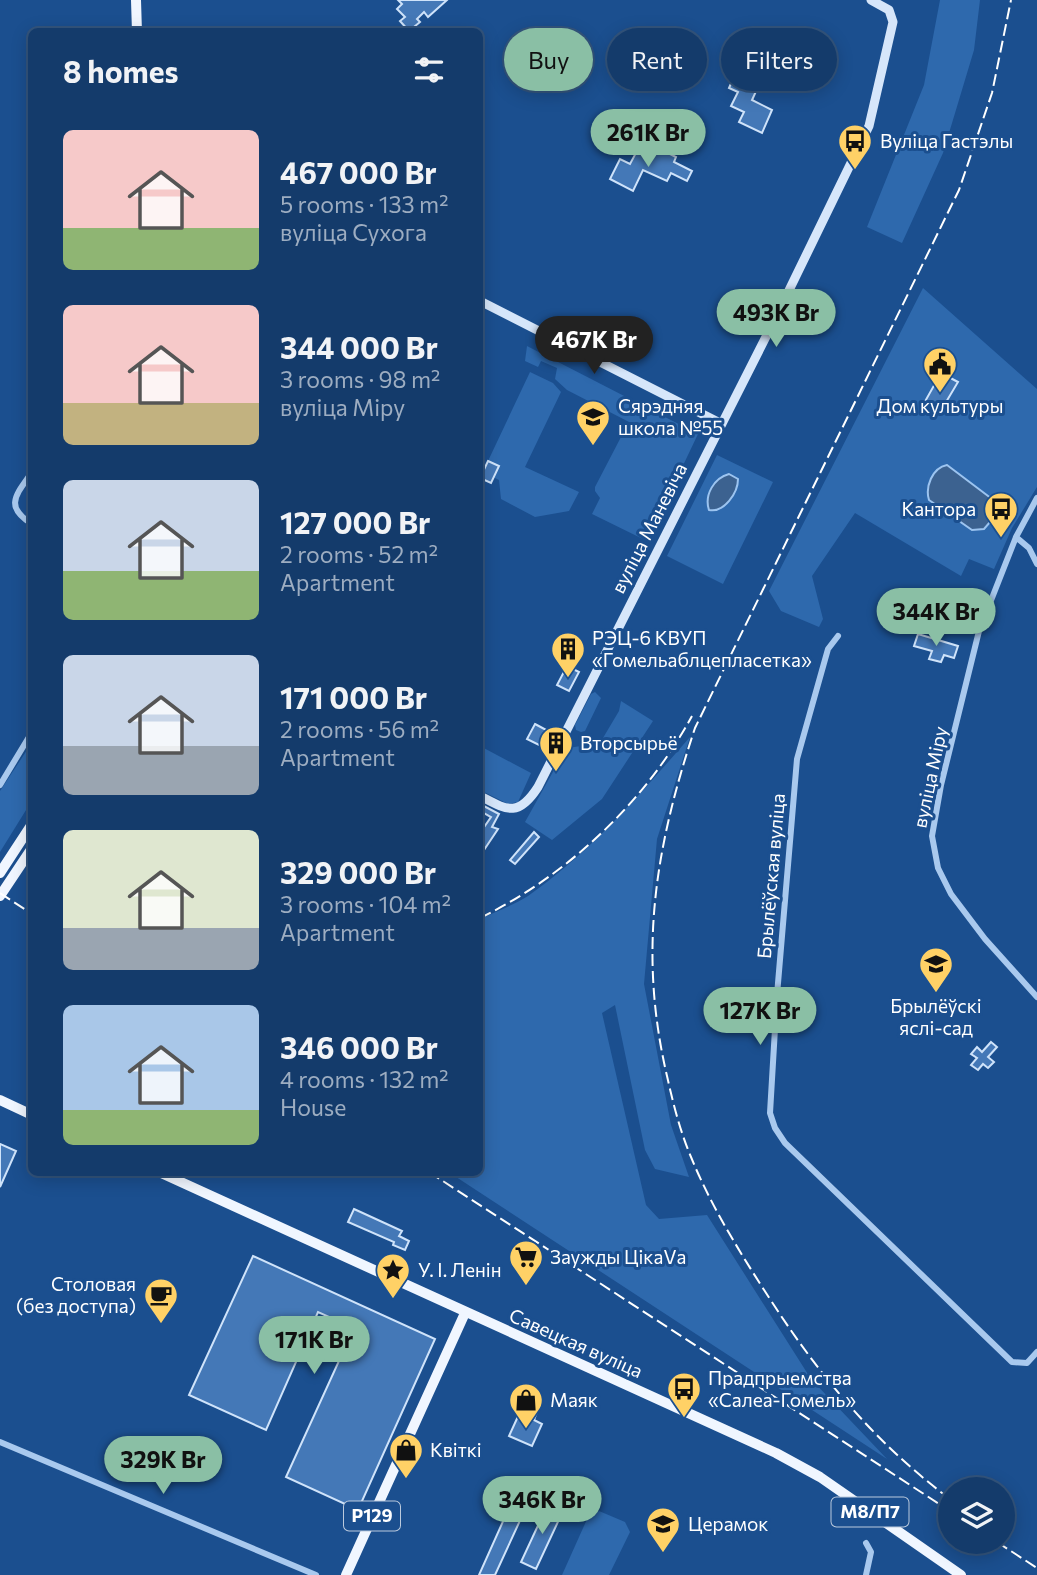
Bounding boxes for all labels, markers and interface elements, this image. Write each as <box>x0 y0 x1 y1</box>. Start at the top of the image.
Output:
chip: Buy <box>504 28 593 91</box>
chip: Rent <box>607 28 707 91</box>
chip: Filters <box>721 28 837 91</box>
icon: filters <box>410 51 448 89</box>
text: 8 homes <box>63 52 179 89</box>
pin: 261K Br <box>583 110 713 169</box>
text: 261K Br <box>607 118 689 146</box>
bus stop icon: Вуліца Гастэлы <box>836 122 874 171</box>
place label: Вуліца Гастэлы <box>880 129 1013 152</box>
text: 467 000 Br <box>280 153 437 190</box>
icon: home <box>119 158 203 242</box>
text: 5 rooms · 133 m² <box>280 190 448 218</box>
text: вуліца Сухога <box>280 218 427 246</box>
pin: 493K Br <box>711 290 841 349</box>
text: 493K Br <box>733 298 819 326</box>
pin: 467K Br <box>529 316 659 376</box>
text: 467K Br <box>551 325 637 353</box>
text: 344 000 Br <box>280 328 438 365</box>
icon: home <box>119 333 203 417</box>
public building icon: Дом культуры <box>921 345 959 394</box>
text: 3 rooms · 98 m² <box>280 365 440 393</box>
text: вуліца Міру <box>280 393 405 421</box>
place label: Сярэдняя школа №55 <box>618 394 723 439</box>
place label: Дом культуры <box>877 394 1003 417</box>
school or university icon: Сярэдняя школа №55 <box>574 398 612 447</box>
street label: вуліца Маневіча <box>606 459 691 597</box>
bus stop icon: Кантора <box>982 490 1020 539</box>
place label: Кантора <box>901 497 976 520</box>
text: 127 000 Br <box>280 503 430 540</box>
icon: home <box>119 508 203 592</box>
text: 2 rooms · 52 m² <box>280 540 438 568</box>
text: Apartment <box>280 568 395 596</box>
pin: 344K Br <box>871 588 1001 648</box>
text: 344K Br <box>893 597 979 625</box>
place label: РЭЦ-6 КВУП «Гомельаблцепласетка» <box>592 626 812 671</box>
building icon: РЭЦ-6 КВУП «Гомельаблцепласетка» <box>549 630 587 679</box>
text: 171 000 Br <box>280 678 427 715</box>
icon: home <box>119 683 203 767</box>
text: 2 rooms · 56 m² <box>280 715 439 743</box>
building icon: Вторсырьё <box>537 724 575 773</box>
street label: вуліца Міру <box>908 724 952 830</box>
place label: Вторсырьё <box>580 731 678 754</box>
text: Apartment <box>280 743 395 771</box>
street label: Брылёўская вуліца <box>752 792 789 960</box>
text: 329 000 Br <box>280 853 436 890</box>
icon: home <box>119 858 203 942</box>
text: 3 rooms · 104 m² <box>280 890 451 918</box>
text: Apartment <box>280 918 395 946</box>
school or university icon: Брылёўскі яслі-сад <box>917 945 955 994</box>
pin: 127K Br <box>695 988 825 1047</box>
place label: Брылёўскі яслі-сад <box>890 994 982 1039</box>
text: 127K Br <box>719 996 801 1024</box>
text: 346 000 Br <box>280 1028 438 1065</box>
icon: home <box>119 1033 203 1117</box>
text: 4 rooms · 132 m² <box>280 1065 449 1093</box>
text: House <box>280 1093 346 1121</box>
supermarket icon: Заужды ЦікаVа <box>507 1238 545 1287</box>
place label: Заужды ЦікаVа <box>550 1245 686 1268</box>
place icon: У. І. Ленін <box>374 1251 412 1300</box>
place label: У. І. Ленін <box>418 1258 502 1281</box>
place label: Столовая (без доступа) <box>16 1272 136 1317</box>
cafe icon: Столовая (без доступа) <box>142 1276 180 1325</box>
street label: Савецкая вуліца <box>506 1303 646 1382</box>
pin: 171K Br <box>249 1316 379 1376</box>
text: 171K Br <box>275 1325 353 1353</box>
place label: Прадпрыемства «Салеа-Гомель» <box>708 1366 856 1411</box>
bus stop icon: Прадпрыемства «Салеа-Гомель» <box>665 1370 703 1419</box>
shop icon: Маяк <box>507 1381 545 1430</box>
place label: Маяк <box>550 1388 598 1411</box>
shop icon: Квіткі <box>387 1431 425 1480</box>
pin: 329K Br <box>98 1436 228 1496</box>
place label: Квіткі <box>430 1438 482 1461</box>
text: 329K Br <box>120 1445 206 1473</box>
pin: 346K Br <box>477 1476 607 1536</box>
map controls <box>938 1477 1015 1554</box>
button: layers <box>938 1477 1015 1554</box>
text: 346K Br <box>499 1485 585 1513</box>
road number: М8/П7 <box>832 1498 908 1526</box>
road number: Р129 <box>344 1502 400 1531</box>
school or university icon: Церамок <box>644 1505 682 1554</box>
place label: Церамок <box>688 1512 769 1535</box>

